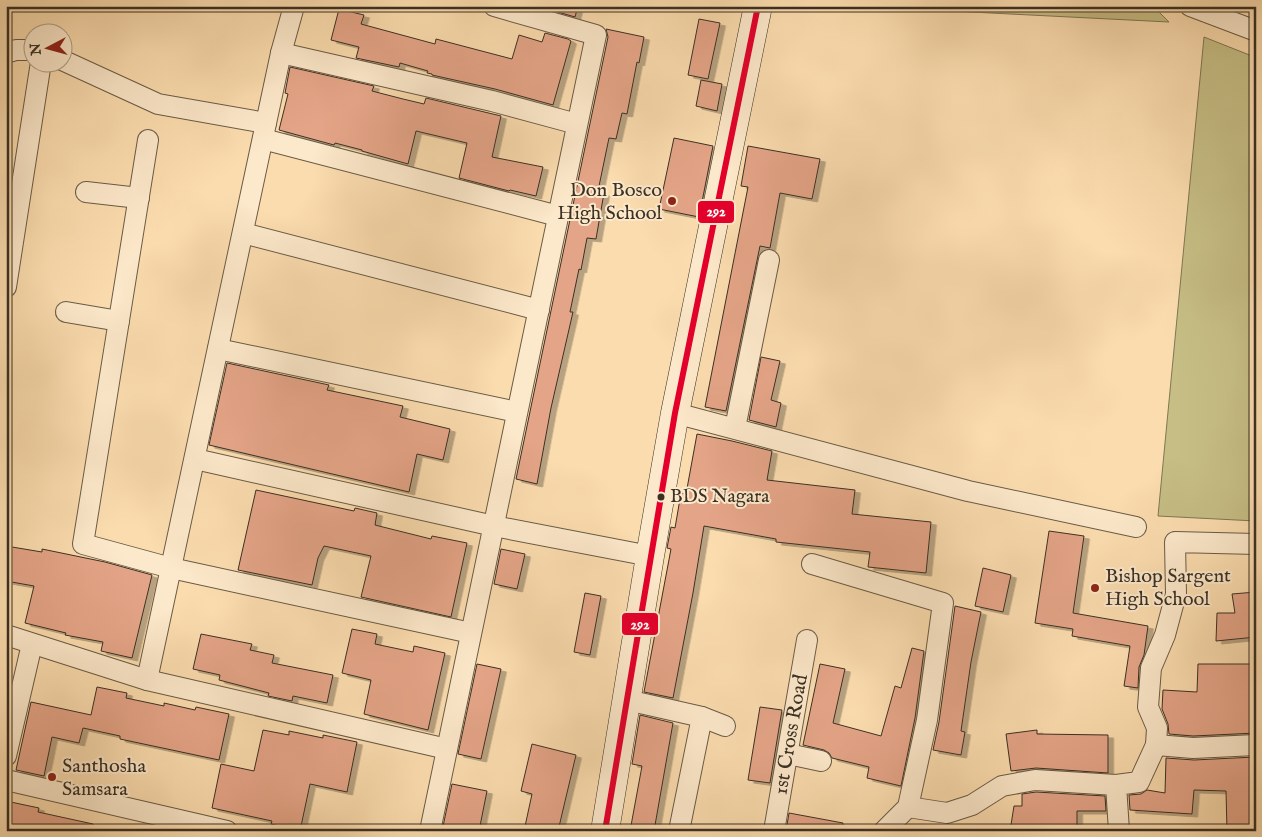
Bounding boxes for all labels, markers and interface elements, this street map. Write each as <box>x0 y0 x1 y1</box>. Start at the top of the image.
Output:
north arrow <box>22 22 72 72</box>
text: N <box>26 42 46 57</box>
place label: Don Bosco High School <box>557 178 663 226</box>
marker: Don Bosco High School <box>666 195 678 207</box>
line badge: 292 <box>697 200 735 224</box>
text: 292 <box>706 203 726 221</box>
place label: BDS Nagara <box>670 485 770 509</box>
marker: BDS Nagara <box>656 492 666 502</box>
place label: Bishop Sargent High School <box>1105 564 1231 612</box>
marker: Bishop Sargent High School <box>1089 582 1101 594</box>
line badge: 292 <box>621 612 659 636</box>
text: 292 <box>630 616 650 634</box>
street label: 1st Cross Road <box>768 672 813 797</box>
place label: Santhosha Samsara <box>62 754 146 802</box>
marker: Santhosha Samsara <box>46 771 58 783</box>

